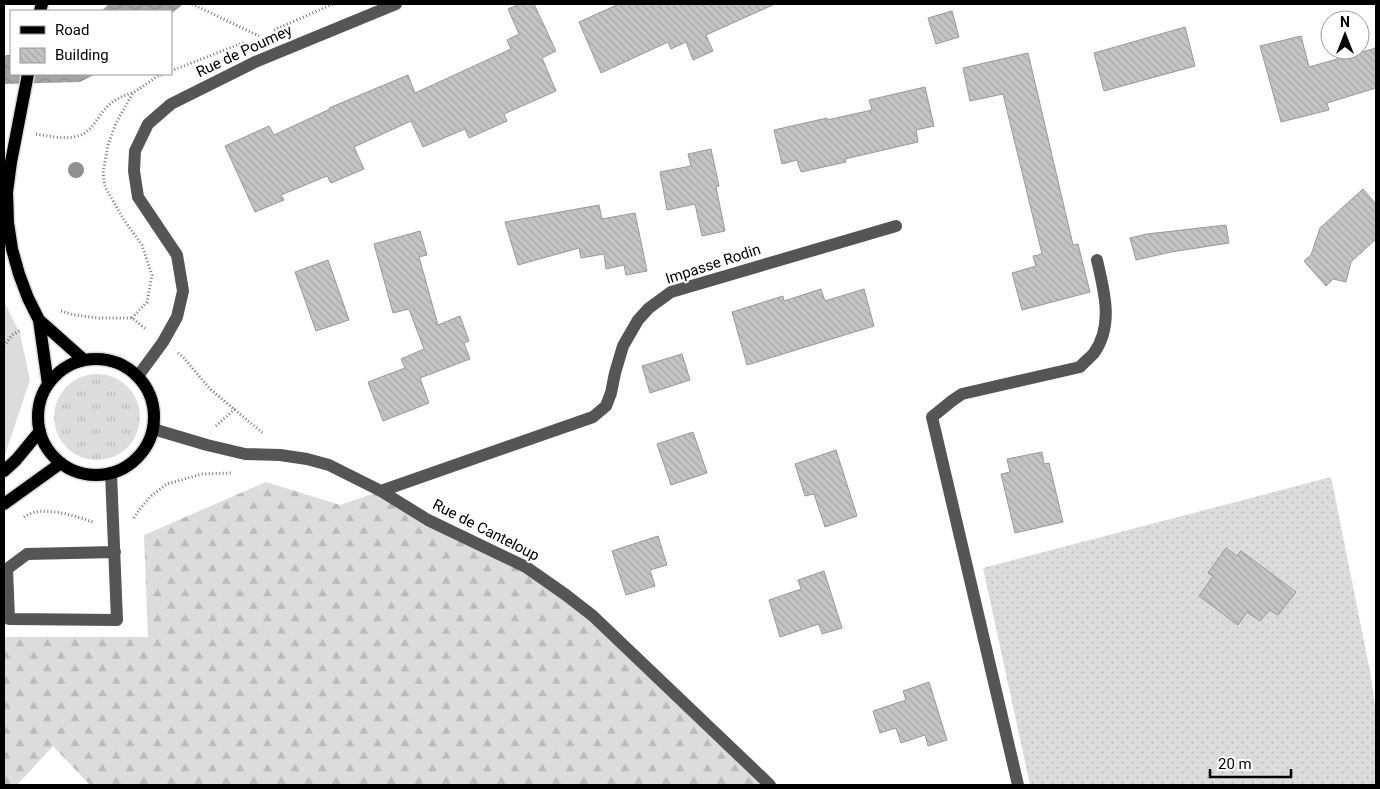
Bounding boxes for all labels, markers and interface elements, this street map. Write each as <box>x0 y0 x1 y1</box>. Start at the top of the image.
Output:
legend <box>10 10 172 75</box>
north arrow <box>1320 10 1370 60</box>
text: N <box>1340 14 1350 30</box>
text: Road <box>55 21 89 39</box>
street label: Rue de Poumey <box>193 21 295 81</box>
text: Building <box>55 46 109 64</box>
street label: Impasse Rodin <box>663 240 763 288</box>
street label: Rue de Canteloup <box>430 495 542 565</box>
scale bar <box>1210 746 1291 778</box>
text: 20 m <box>1218 755 1252 773</box>

